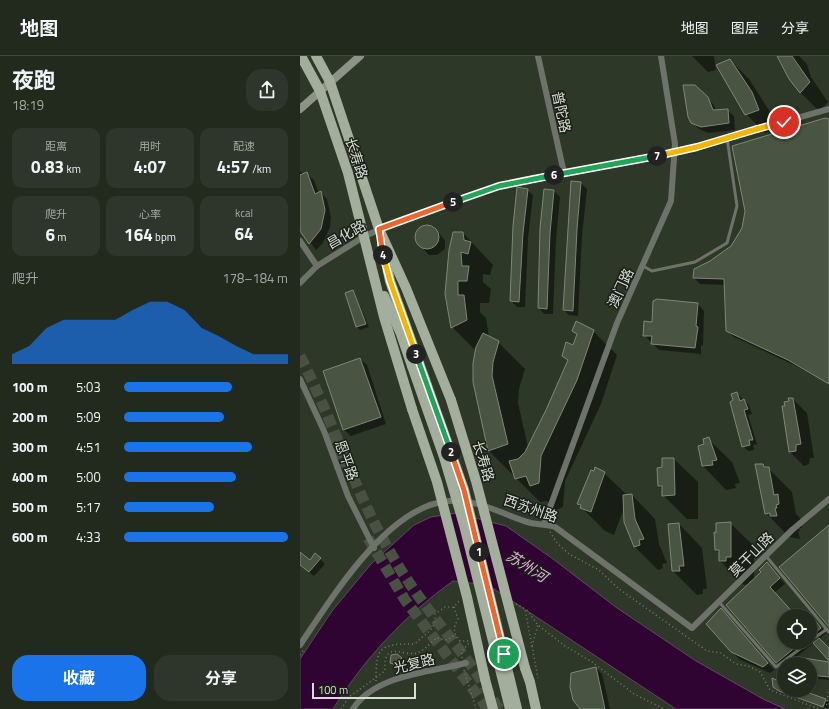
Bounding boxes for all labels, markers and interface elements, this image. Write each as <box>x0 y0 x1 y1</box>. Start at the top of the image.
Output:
text: 地图 <box>20 13 58 42</box>
text: 地图 <box>681 17 709 38</box>
text: 图层 <box>731 17 759 38</box>
text: 分享 <box>781 17 809 38</box>
text: 夜跑 <box>12 63 56 97</box>
button: share <box>246 69 288 111</box>
street label: 普陀路 <box>547 89 577 135</box>
text: 18:19 <box>12 95 44 115</box>
pin <box>767 105 801 139</box>
icon: check <box>773 111 795 133</box>
street label: 长寿路 <box>341 135 373 181</box>
text: 距离 <box>45 138 67 154</box>
text: 用时 <box>139 138 161 154</box>
text: 配速 <box>233 138 255 154</box>
pin: 7 <box>647 146 667 166</box>
text: 7 <box>654 148 660 164</box>
text: 0.83 <box>31 154 64 180</box>
text: 4:07 <box>134 154 166 180</box>
text: 4:57 <box>217 154 250 180</box>
text: km <box>64 161 81 177</box>
text: /km <box>250 161 271 177</box>
pin: 6 <box>544 165 564 185</box>
text: 6 <box>551 167 557 183</box>
pin: 5 <box>443 192 463 212</box>
text: 5 <box>450 194 456 210</box>
text: kcal <box>235 205 253 221</box>
text: 爬升 <box>45 206 67 222</box>
text: 心率 <box>139 206 161 222</box>
street label: 昌化路 <box>323 214 369 254</box>
text: 64 <box>234 221 254 247</box>
text: 6 <box>45 222 55 248</box>
text: 164 <box>124 222 153 248</box>
text: m <box>55 229 67 245</box>
text: bpm <box>153 229 176 245</box>
pin: 4 <box>373 245 393 265</box>
text: 4 <box>380 247 386 263</box>
street label: 澳门路 <box>602 265 638 311</box>
text: 爬升 <box>12 268 38 288</box>
text: 178–184 m <box>222 268 288 288</box>
pin: 3 <box>406 344 426 364</box>
text: 3 <box>413 346 419 362</box>
text: 100 m <box>12 377 48 397</box>
text: 5:03 <box>76 377 101 397</box>
text: 200 m <box>12 407 48 427</box>
text: 5:09 <box>76 407 101 427</box>
text: 300 m <box>12 437 48 457</box>
text: 4:51 <box>76 437 101 457</box>
street label: 恩平路 <box>330 437 364 483</box>
street label: 长寿路 <box>468 438 500 484</box>
pin: 2 <box>441 442 461 462</box>
text: 2 <box>448 444 454 460</box>
text: 400 m <box>12 467 48 487</box>
text: 5:00 <box>76 467 101 487</box>
street label: 西苏州路 <box>501 489 561 527</box>
text: 500 m <box>12 497 48 517</box>
text: 5:17 <box>76 497 101 517</box>
text: 600 m <box>12 527 48 547</box>
text: 4:33 <box>76 527 101 547</box>
street label: 莫干山路 <box>724 527 778 581</box>
pin: 1 <box>469 542 489 562</box>
text: 1 <box>476 544 482 560</box>
water label: 苏州河 <box>502 544 555 589</box>
map controls <box>777 609 817 697</box>
button: locate <box>777 609 817 649</box>
pin <box>487 637 521 671</box>
icon: arrive <box>493 643 515 665</box>
street label: 光复路 <box>391 648 437 678</box>
button: 收藏 <box>12 655 146 701</box>
button: 分享 <box>154 655 288 701</box>
button: layers <box>777 657 817 697</box>
scale bar <box>312 681 416 700</box>
text: 100 m <box>318 682 348 698</box>

